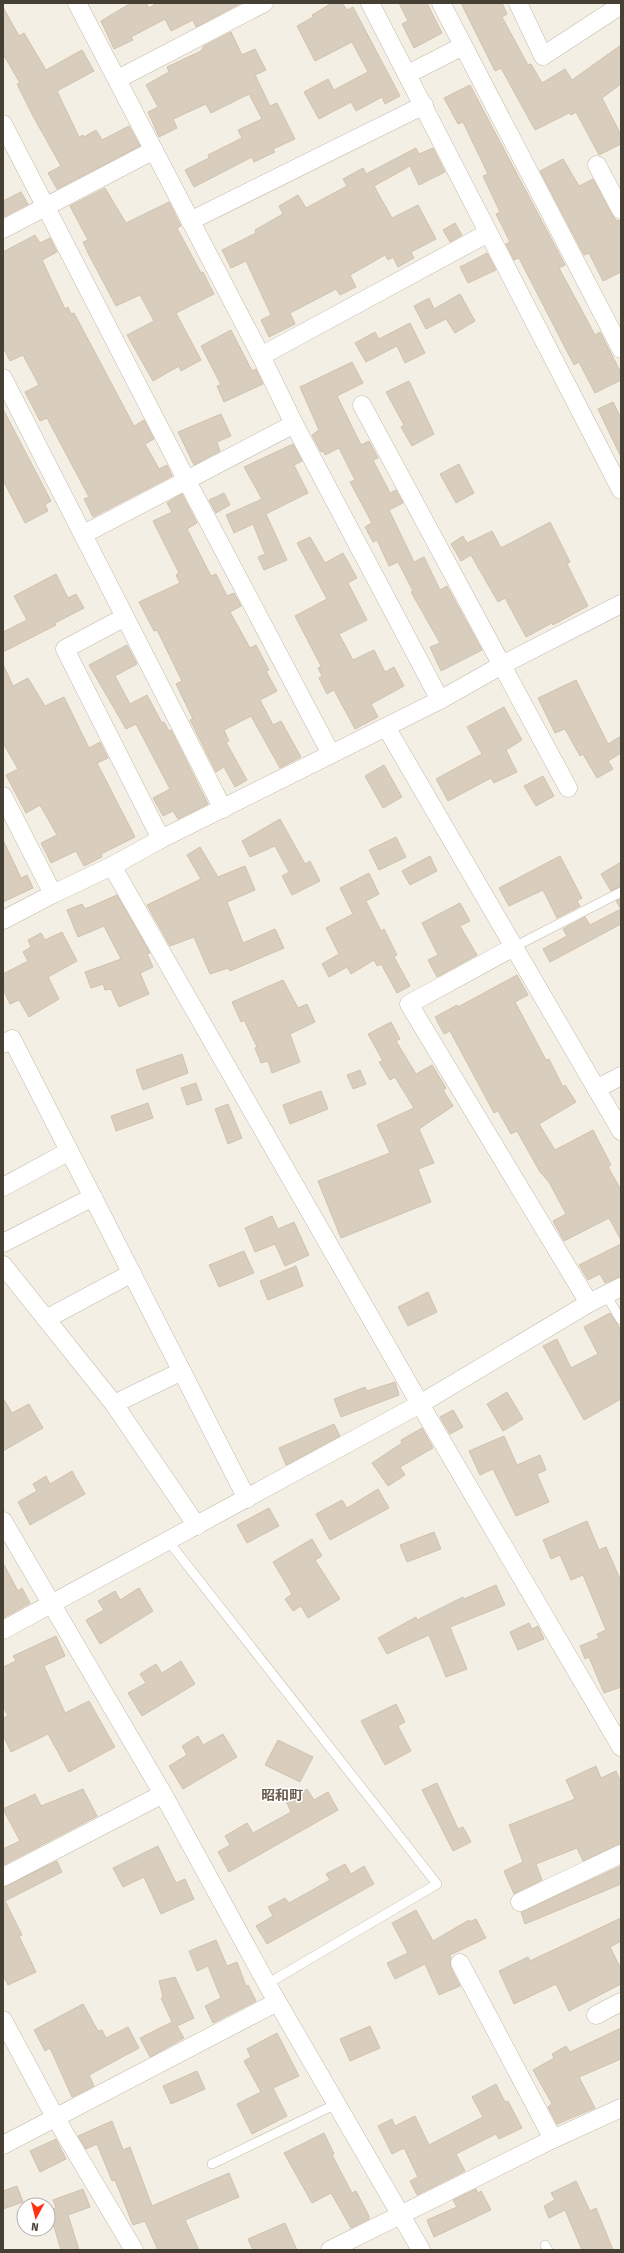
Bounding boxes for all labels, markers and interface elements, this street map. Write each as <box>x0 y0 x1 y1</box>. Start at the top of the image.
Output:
district label: 昭和町 <box>261 1787 303 1804</box>
north arrow <box>16 2197 56 2237</box>
text: N <box>30 2220 39 2233</box>

